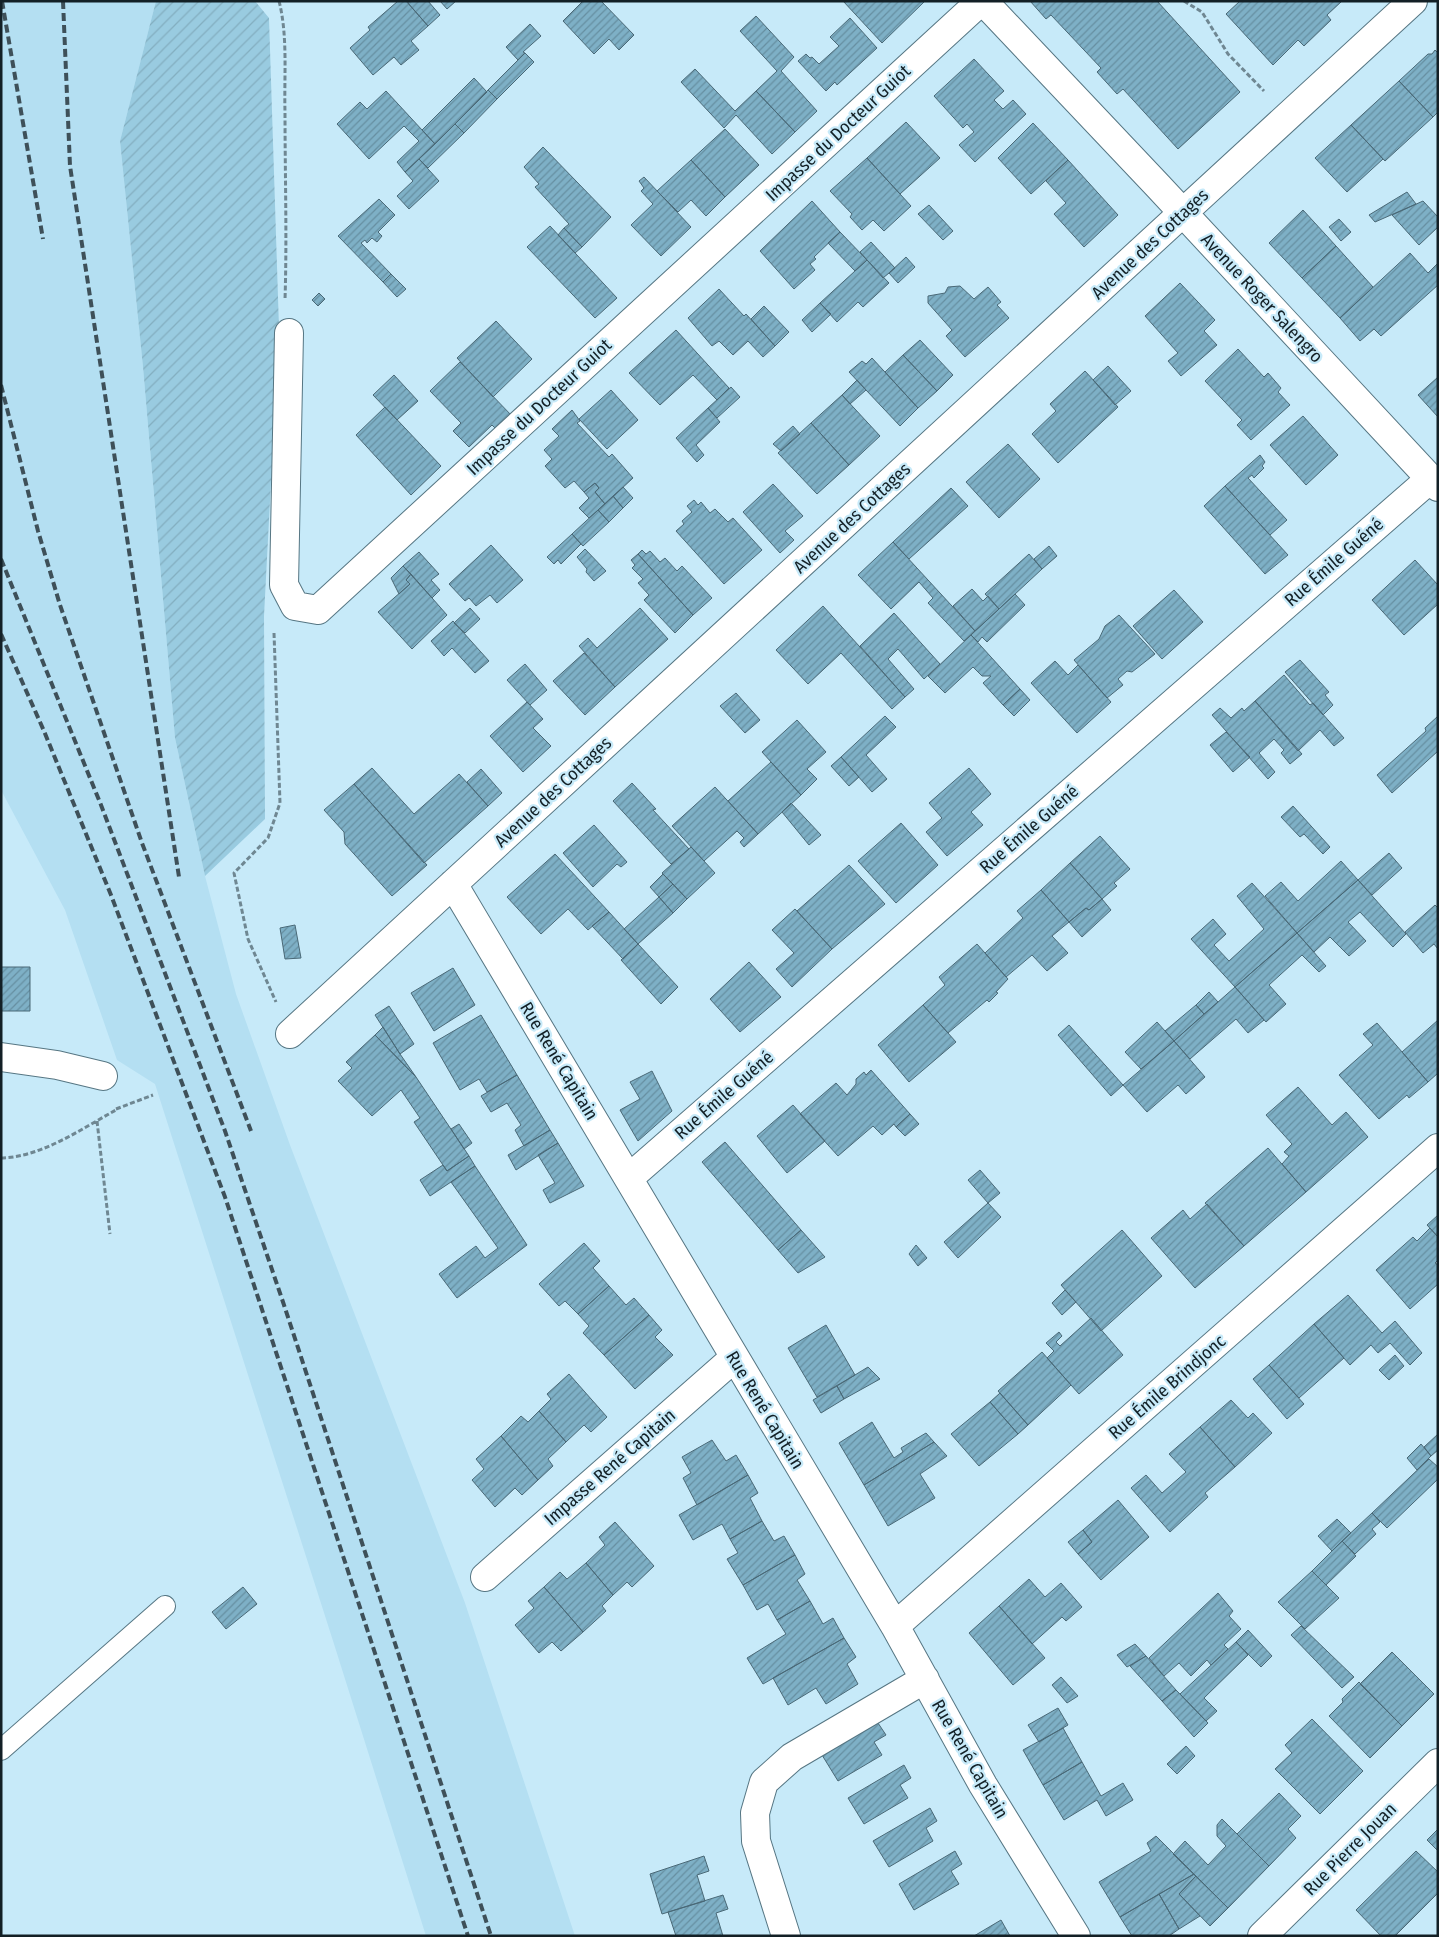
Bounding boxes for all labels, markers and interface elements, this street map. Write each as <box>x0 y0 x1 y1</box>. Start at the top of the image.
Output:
street label: Impasse du Docteur Guiot <box>761 60 915 206</box>
street label: Avenue des Cottages <box>1087 184 1213 304</box>
street label: Avenue Roger Salengro <box>1196 229 1328 367</box>
street label: Impasse du Docteur Guiot <box>462 334 616 480</box>
street label: Avenue des Cottages <box>789 458 915 578</box>
street label: Rue Émile Guéné <box>1279 512 1388 611</box>
street label: Avenue des Cottages <box>490 732 616 852</box>
street label: Rue Émile Guéné <box>974 779 1083 878</box>
street label: Rue René Capitain <box>515 998 603 1124</box>
street label: Rue Émile Guéné <box>669 1045 778 1144</box>
street label: Rue Émile Brindjonc <box>1103 1329 1230 1444</box>
street label: Rue René Capitain <box>721 1347 809 1473</box>
street label: Impasse René Capitain <box>540 1404 680 1530</box>
street label: Rue René Capitain <box>927 1696 1013 1822</box>
street label: Rue Pierre Jouan <box>1299 1798 1401 1900</box>

